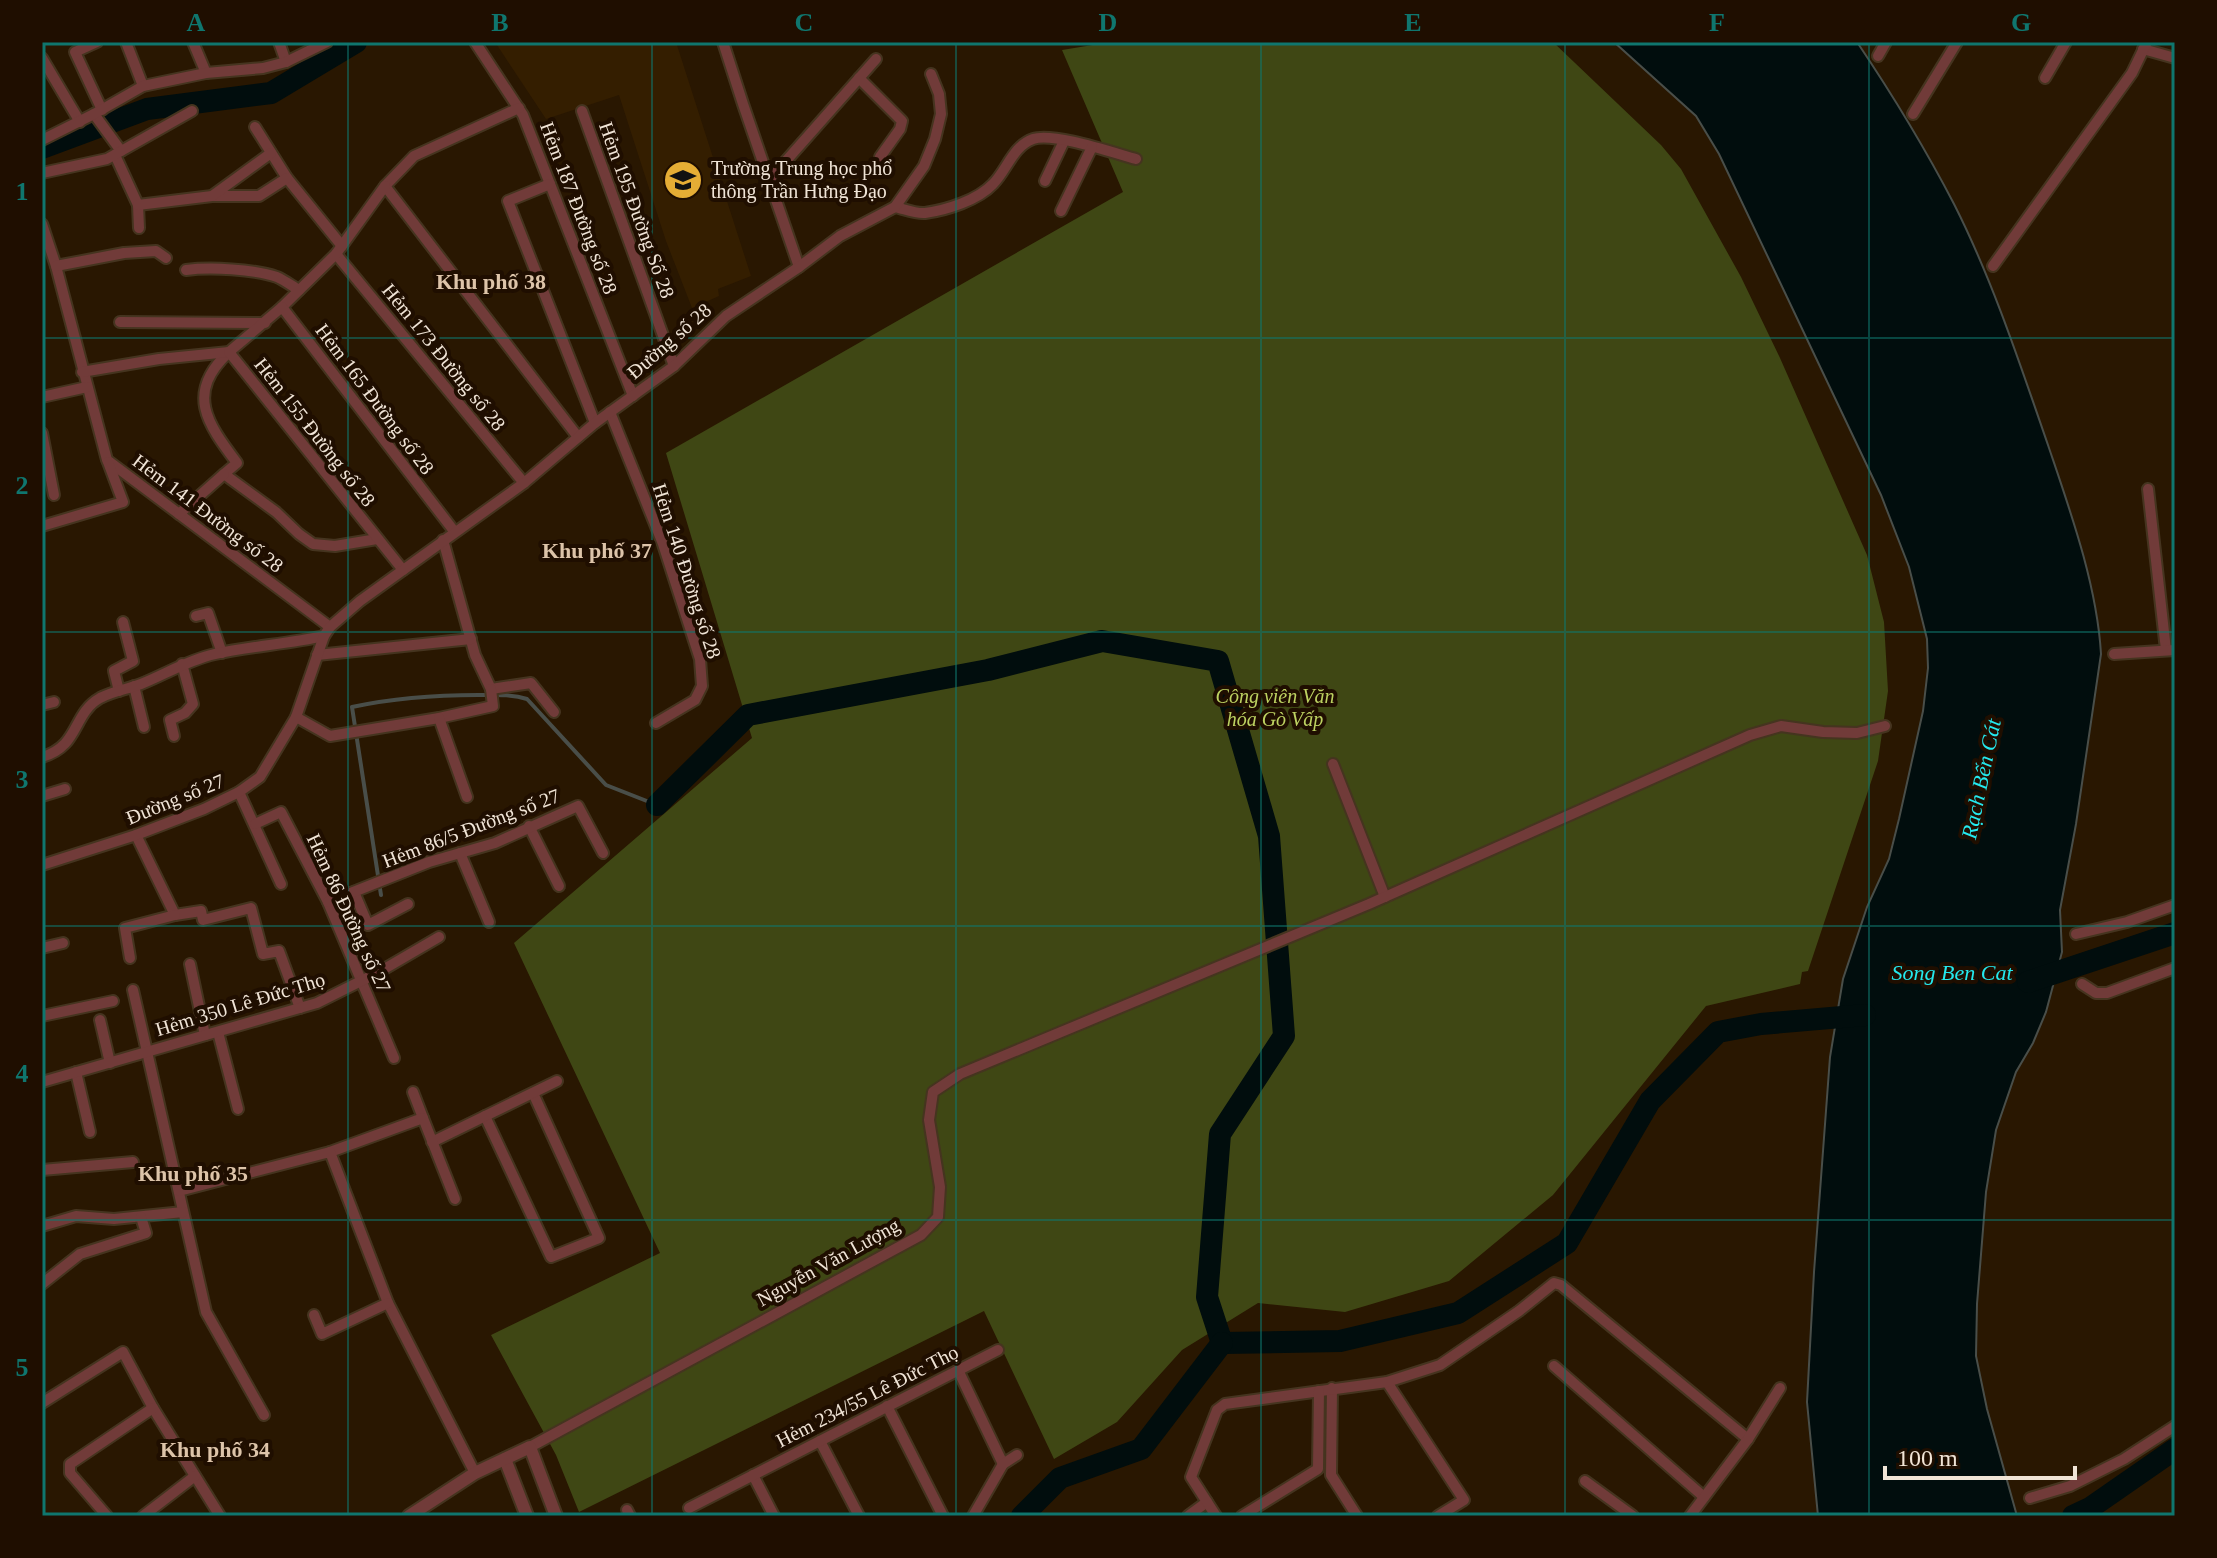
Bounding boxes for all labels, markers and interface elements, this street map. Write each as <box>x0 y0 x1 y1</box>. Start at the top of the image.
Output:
text: A <box>187 8 206 37</box>
text: B <box>491 8 509 37</box>
text: C <box>795 8 813 37</box>
text: D <box>1099 8 1117 37</box>
text: E <box>1404 8 1422 37</box>
text: F <box>1709 8 1725 37</box>
text: G <box>2011 8 2031 37</box>
street label: Hẻm 187 Đường số 28 <box>535 119 622 298</box>
street label: Hẻm 195 Đường Số 28 <box>594 119 679 301</box>
place label: Trường Trung học phổ thông Trần Hưng Đạo <box>711 157 892 203</box>
school or university icon: Trường Trung học phổ thông Trần Hưng Đạo <box>662 159 704 201</box>
text: 1 <box>16 177 29 206</box>
district label: Khu phố 38 <box>436 269 546 294</box>
street label: Hẻm 173 Đường số 28 <box>377 279 510 435</box>
street label: Đường số 28 <box>623 299 716 384</box>
street label: Hẻm 165 Đường số 28 <box>310 319 439 479</box>
street label: Hẻm 155 Đường số 28 <box>249 353 380 511</box>
street label: Hẻm 141 Đường số 28 <box>128 449 288 578</box>
text: 2 <box>16 471 29 500</box>
street label: Hẻm 140 Đường số 28 <box>647 481 726 662</box>
district label: Khu phố 37 <box>542 538 652 563</box>
park label: Công viên Văn hóa Gò Vấp <box>1216 685 1334 731</box>
water label: Rạch Bến Cát <box>1956 716 2006 842</box>
text: 3 <box>16 765 29 794</box>
street label: Đường số 27 <box>123 769 228 830</box>
street label: Hẻm 86/5 Đường số 27 <box>379 784 563 873</box>
street label: Hẻm 86 Đường số 27 <box>302 830 395 996</box>
water label: Song Ben Cat <box>1892 960 2013 985</box>
street label: Hẻm 350 Lê Đức Thọ <box>153 968 327 1040</box>
text: 4 <box>16 1059 29 1088</box>
district label: Khu phố 35 <box>138 1161 248 1186</box>
street label: Nguyễn Văn Lượng <box>753 1214 904 1311</box>
street label: Hẻm 234/55 Lê Đức Thọ <box>772 1340 962 1452</box>
text: 5 <box>16 1353 29 1382</box>
scale bar <box>1885 1430 2075 1480</box>
district label: Khu phố 34 <box>160 1437 270 1462</box>
text: 100 m <box>1897 1445 1958 1471</box>

